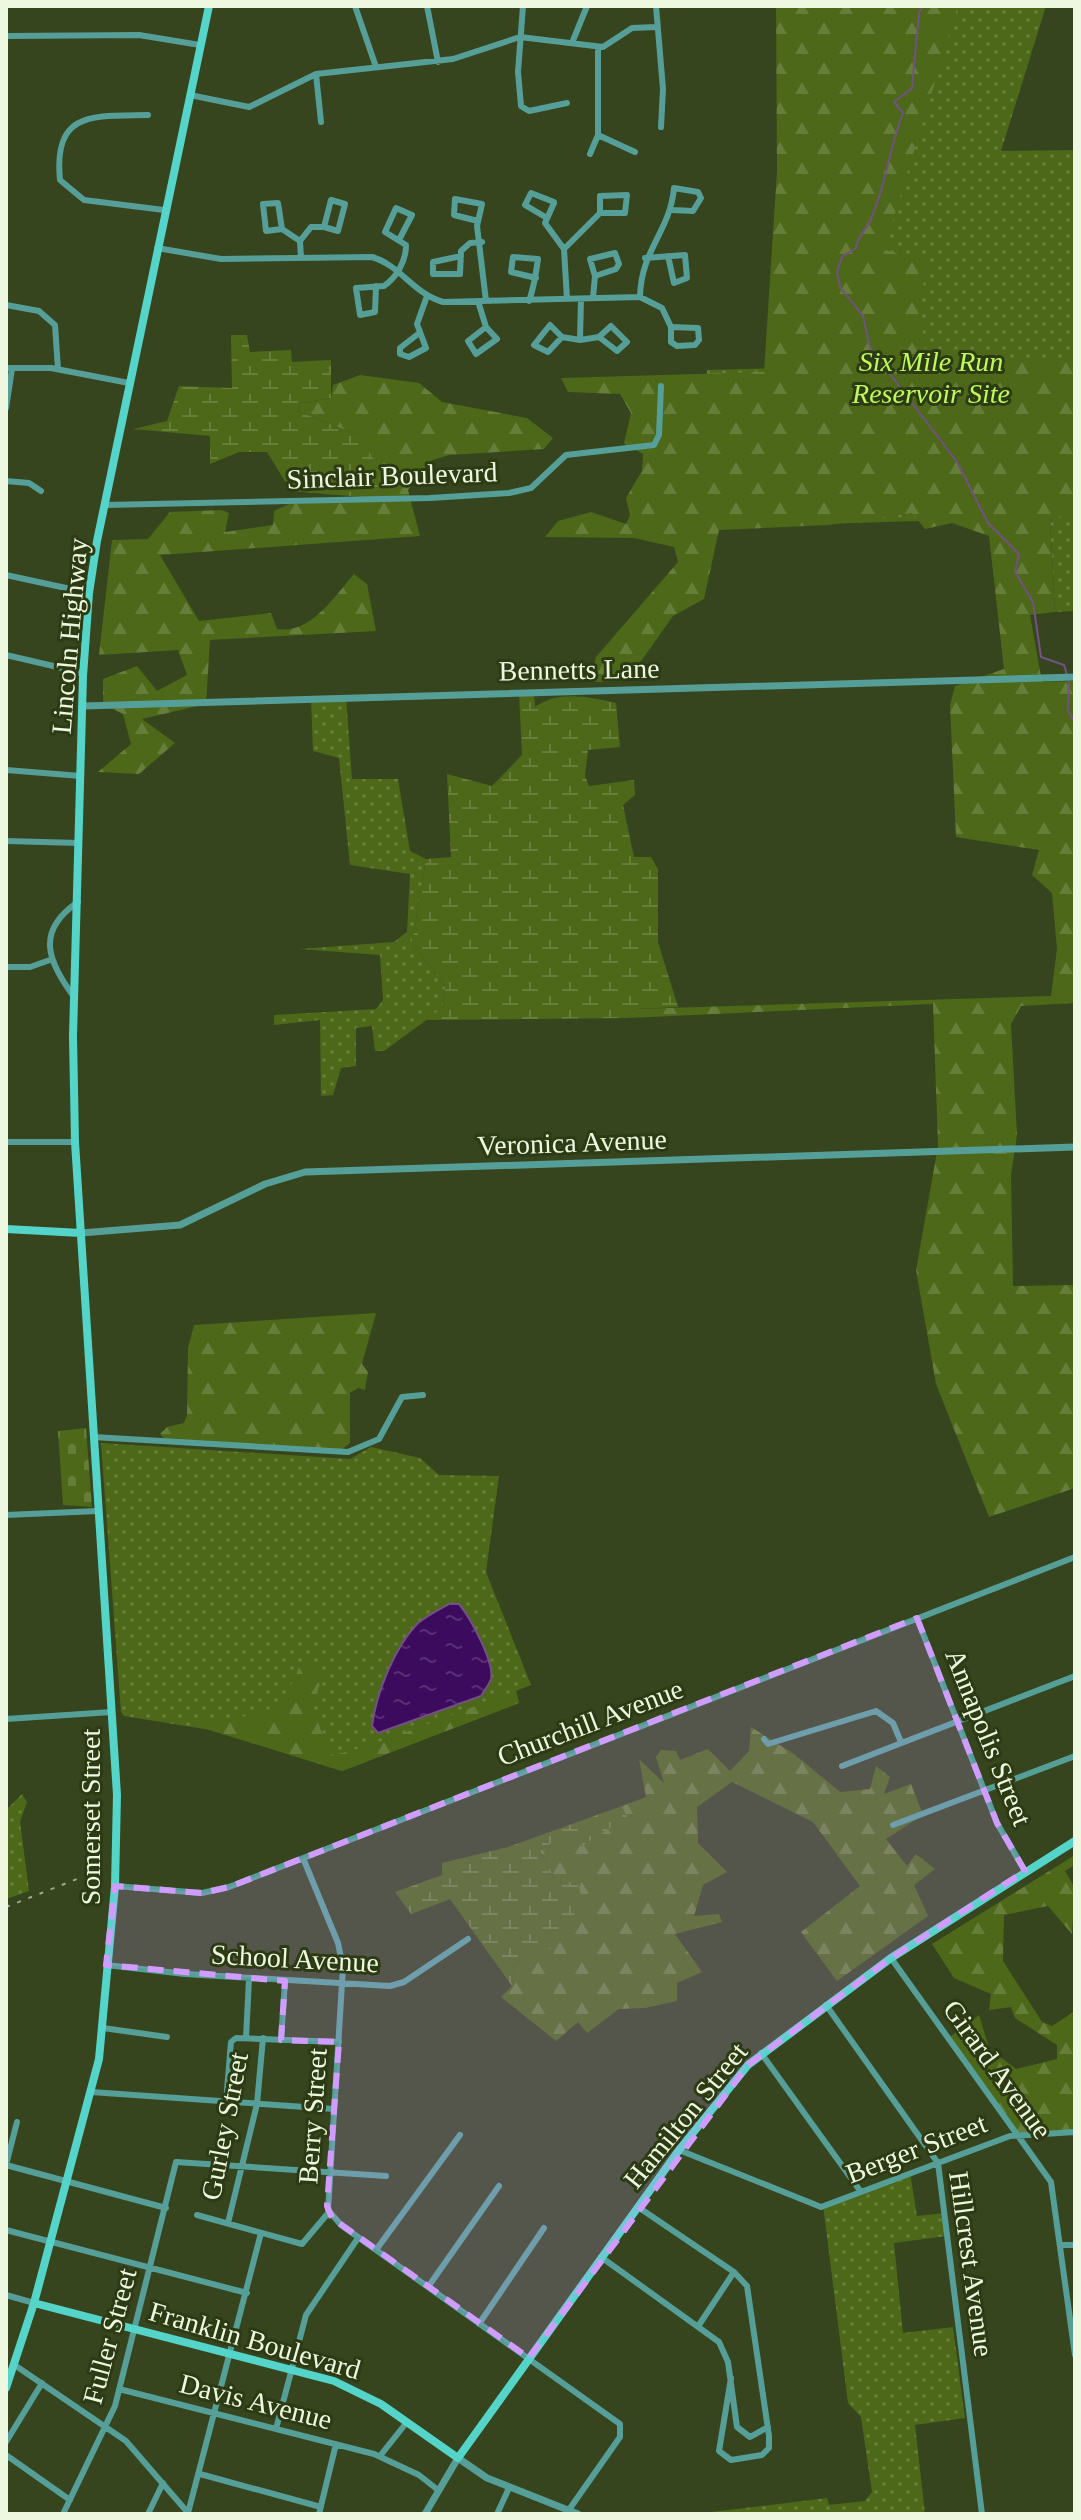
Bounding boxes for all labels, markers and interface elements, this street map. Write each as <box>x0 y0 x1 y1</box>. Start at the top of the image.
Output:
park label: Six Mile Run Reservoir Site <box>851 346 1010 409</box>
street label: Sinclair Boulevard <box>286 456 498 495</box>
street label: Lincoln Highway <box>45 537 94 735</box>
street label: Bennetts Lane <box>498 653 660 686</box>
street label: Veronica Avenue <box>477 1124 667 1161</box>
street label: Annapolis Street <box>939 1644 1038 1830</box>
street label: Churchill Avenue <box>493 1673 687 1772</box>
street label: Somerset Street <box>75 1729 106 1905</box>
street label: School Avenue <box>210 1939 380 1978</box>
street label: Girard Avenue <box>937 1994 1058 2145</box>
street label: Hamilton Street <box>617 2036 754 2194</box>
street label: Berry Street <box>292 2047 333 2185</box>
street label: Gurley Street <box>195 2049 254 2203</box>
street label: Berger Street <box>842 2107 991 2189</box>
street label: Hillcrest Avenue <box>943 2169 1000 2359</box>
street label: Fuller Street <box>76 2265 143 2407</box>
street label: Franklin Boulevard <box>146 2295 364 2385</box>
street label: Davis Avenue <box>177 2368 335 2435</box>

